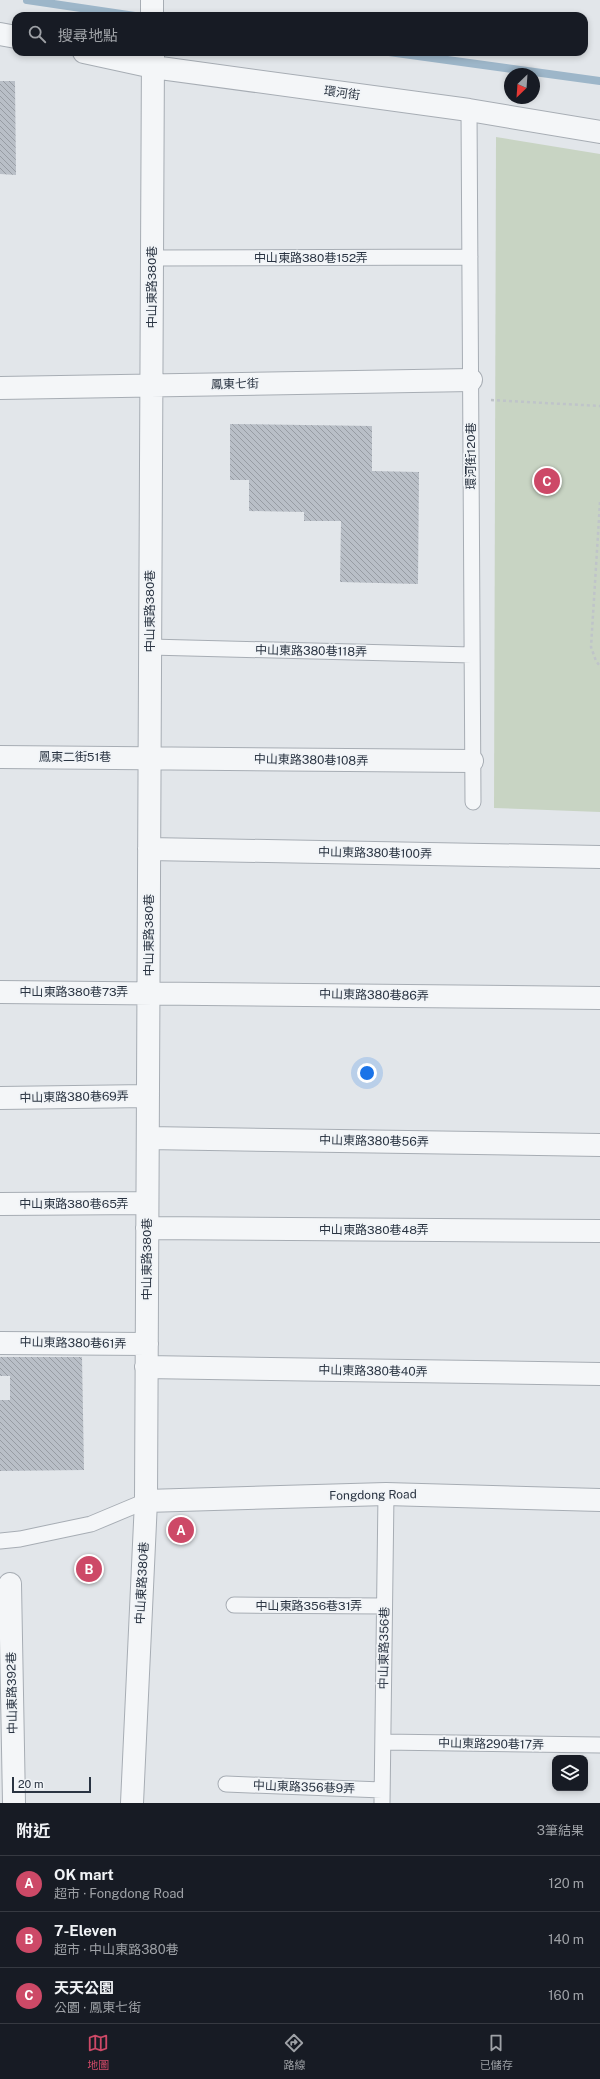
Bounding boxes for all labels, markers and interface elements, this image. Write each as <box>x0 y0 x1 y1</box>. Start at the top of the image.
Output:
search box <box>12 12 588 56</box>
icon: search <box>26 23 48 45</box>
text: 搜尋地點 <box>58 27 118 44</box>
north arrow <box>504 68 540 104</box>
street label: 環河街 <box>323 84 361 102</box>
street label: 中山東路380巷 <box>145 246 159 328</box>
street label: 中山東路380巷152弄 <box>254 251 368 265</box>
street label: 鳳東七街 <box>211 377 259 391</box>
street label: 環河街120巷 <box>464 422 478 490</box>
pin: C <box>534 466 560 496</box>
street label: 中山東路380巷 <box>143 570 157 652</box>
street label: 中山東路380巷118弄 <box>255 643 367 659</box>
street label: 鳳東二街51巷 <box>39 750 111 764</box>
street label: 中山東路380巷108弄 <box>254 752 368 768</box>
street label: 中山東路380巷100弄 <box>318 845 432 861</box>
street label: 中山東路380巷 <box>142 894 156 976</box>
street label: 中山東路380巷73弄 <box>19 985 129 999</box>
street label: 中山東路380巷86弄 <box>319 987 429 1003</box>
your location <box>357 1063 377 1083</box>
street label: 中山東路380巷69弄 <box>19 1089 129 1105</box>
street label: 中山東路380巷56弄 <box>319 1133 429 1149</box>
street label: 中山東路380巷65弄 <box>19 1197 129 1211</box>
street label: 中山東路380巷 <box>140 1218 154 1300</box>
street label: 中山東路380巷48弄 <box>319 1223 429 1237</box>
street label: 中山東路380巷61弄 <box>19 1335 127 1351</box>
street label: 中山東路380巷40弄 <box>318 1363 428 1379</box>
street label: Fongdong Road <box>329 1487 417 1503</box>
pin: A <box>168 1515 194 1545</box>
street label: 中山東路380巷 <box>133 1541 151 1625</box>
pin: B <box>76 1554 102 1584</box>
street label: 中山東路356巷31弄 <box>255 1599 363 1613</box>
street label: 中山東路356巷 <box>376 1607 392 1689</box>
street label: 中山東路392巷 <box>4 1652 20 1734</box>
street label: 中山東路290巷17弄 <box>438 1736 544 1752</box>
map controls <box>552 1755 588 1791</box>
button: layers <box>552 1755 588 1791</box>
scale bar <box>12 1775 91 1794</box>
text: 20 m <box>18 1778 43 1790</box>
street label: 中山東路356巷9弄 <box>253 1778 355 1796</box>
text: 附近 <box>16 1821 50 1841</box>
text: 3筆結果 <box>537 1823 584 1838</box>
text: OK mart <box>54 1866 114 1883</box>
text: A <box>24 1876 34 1891</box>
text: 120 m <box>549 1876 584 1891</box>
text: 超市 · Fongdong Road <box>54 1886 184 1901</box>
text: 7-Eleven <box>54 1922 117 1939</box>
text: B <box>25 1932 33 1947</box>
text: 140 m <box>548 1932 584 1947</box>
text: 超市 · 中山東路380巷 <box>54 1942 179 1957</box>
text: 天天公園 <box>54 1979 114 1996</box>
text: C <box>24 1988 34 2003</box>
text: 160 m <box>548 1988 584 2003</box>
text: 公園 · 鳳東七街 <box>54 2000 141 2015</box>
tab: 地圖 <box>87 2032 109 2072</box>
tab: 路線 <box>283 2032 305 2072</box>
tab: 已儲存 <box>480 2032 513 2072</box>

